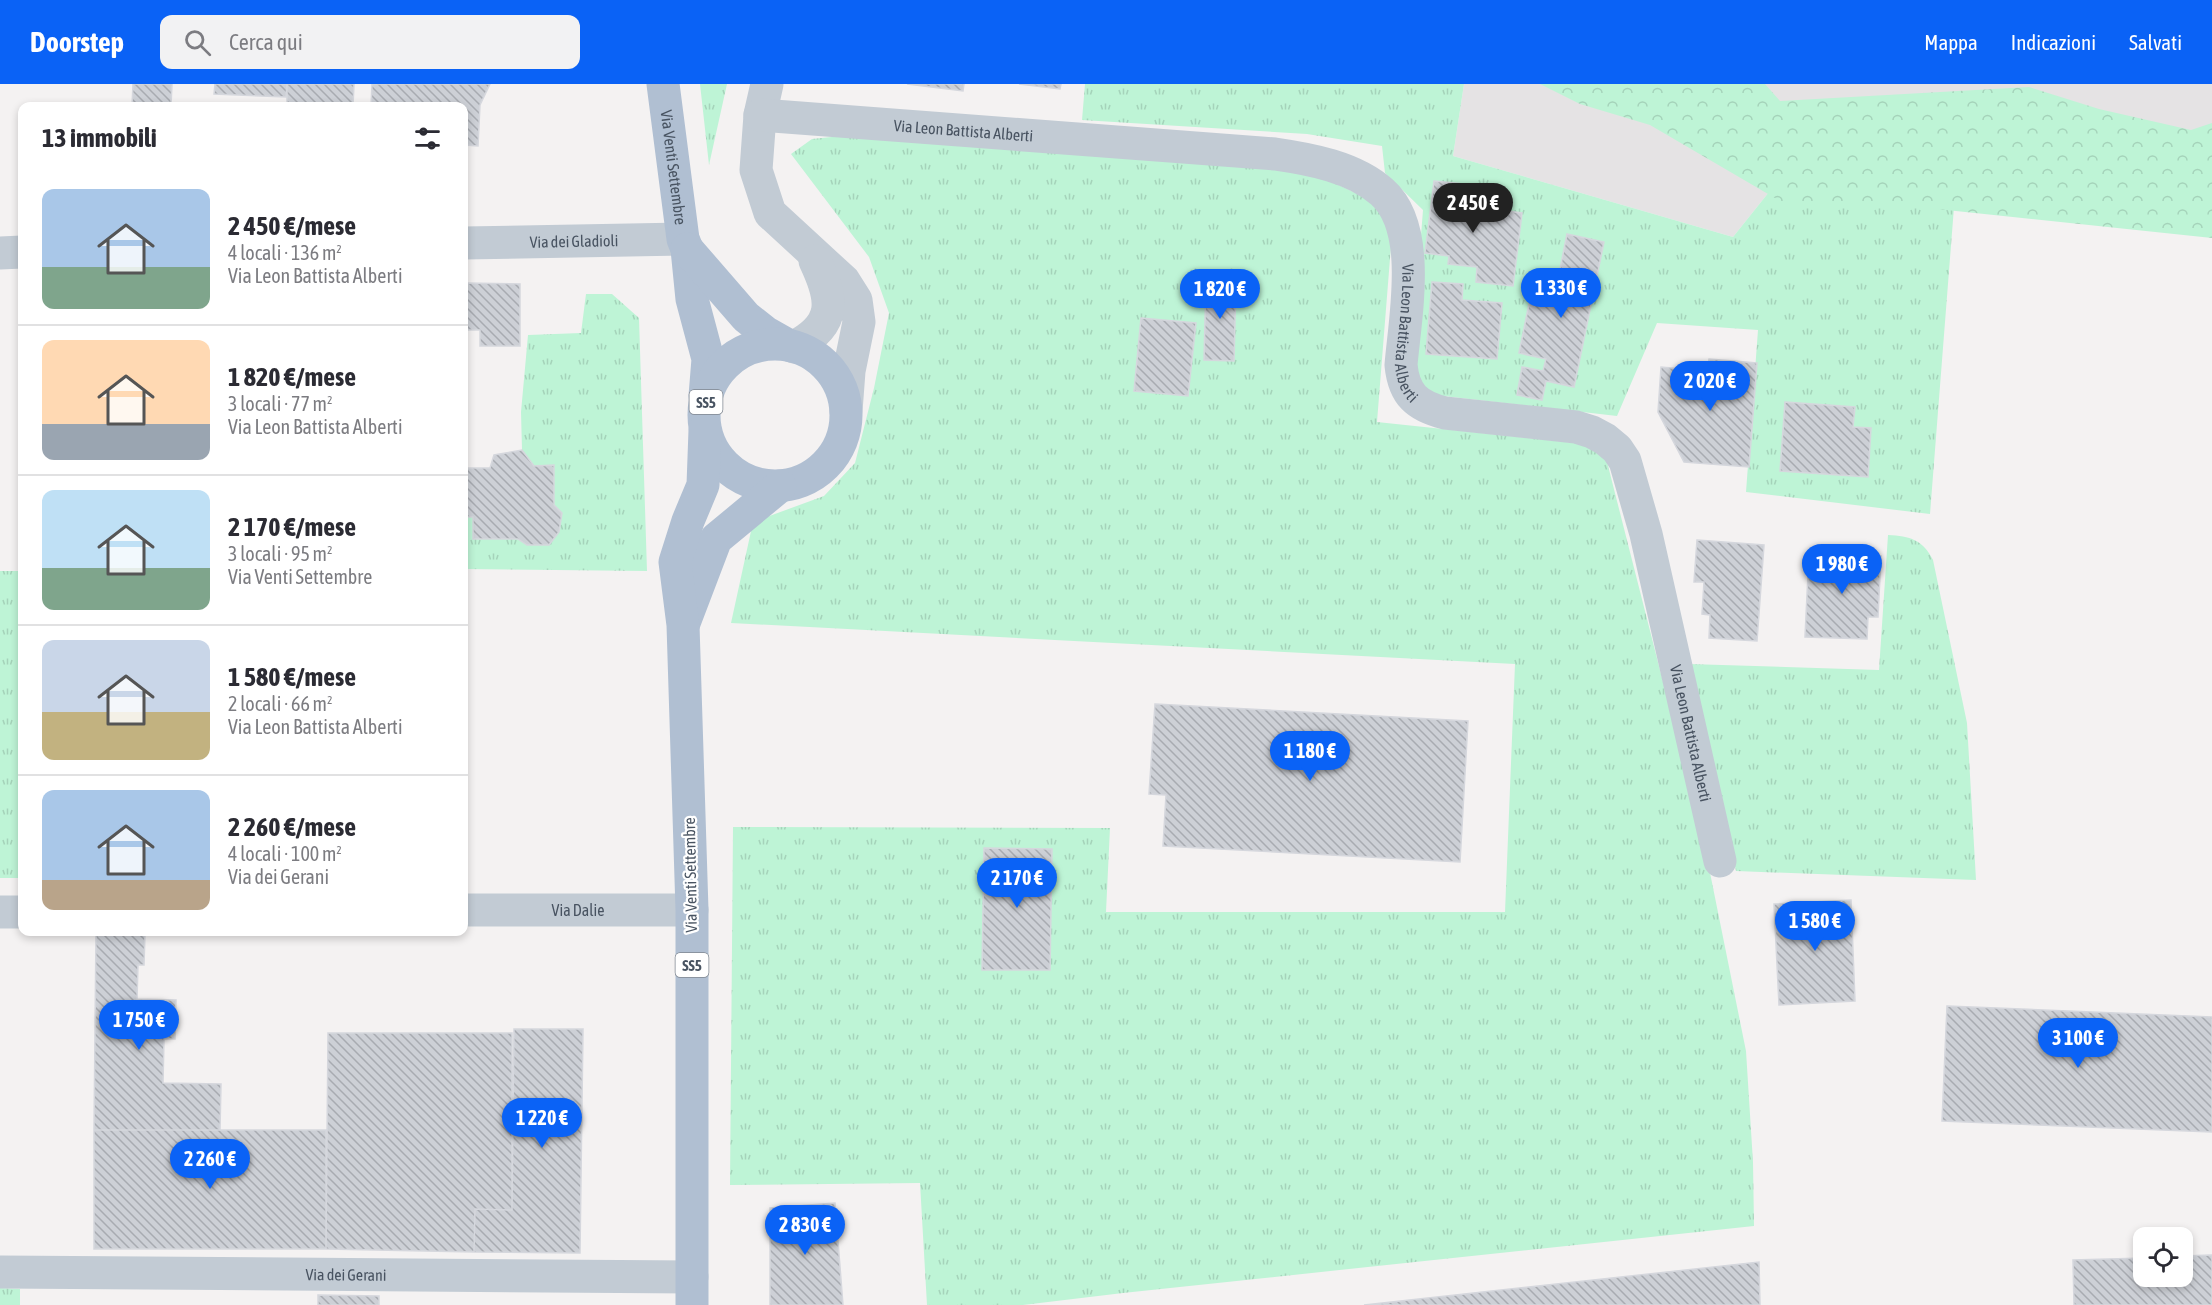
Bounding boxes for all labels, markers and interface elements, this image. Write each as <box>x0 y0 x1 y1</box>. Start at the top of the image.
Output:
search box <box>160 15 580 69</box>
text: Doorstep <box>30 26 124 58</box>
icon: search <box>181 26 214 59</box>
text: Cerca qui <box>229 29 303 55</box>
text: Mappa <box>1924 30 1978 54</box>
text: Indicazioni <box>2011 30 2096 54</box>
text: Salvati <box>2129 30 2182 54</box>
street label: Via Venti Settembre <box>657 109 690 226</box>
street label: Via Leon Battista Alberti <box>893 116 1034 145</box>
icon: filters <box>411 122 444 155</box>
text: 13 immobili <box>42 123 157 153</box>
pin: 2 450 € <box>1418 183 1528 234</box>
text: 2 450 € <box>1447 191 1499 214</box>
text: 2 450 €/mese <box>228 211 356 241</box>
icon: home <box>90 213 162 285</box>
street label: Via dei Gladioli <box>529 231 619 251</box>
text: 4 locali · 136 m² <box>228 241 342 264</box>
text: Via Leon Battista Alberti <box>228 264 402 287</box>
street label: Via Leon Battista Alberti <box>1392 264 1422 406</box>
pin: 1 330 € <box>1506 268 1616 319</box>
pin: 1 820 € <box>1165 269 1275 320</box>
text: 1 330 € <box>1535 276 1587 299</box>
text: 1 820 € <box>1194 277 1246 300</box>
pin: 2 020 € <box>1655 361 1765 412</box>
text: 1 820 €/mese <box>228 362 356 392</box>
icon: home <box>90 364 162 436</box>
text: 2 020 € <box>1684 369 1736 392</box>
road number: SS5 <box>690 390 722 414</box>
text: 3 locali · 77 m² <box>228 392 333 415</box>
text: Via Leon Battista Alberti <box>228 415 402 438</box>
text: 2 170 €/mese <box>228 512 356 542</box>
icon: home <box>90 514 162 586</box>
text: 3 locali · 95 m² <box>228 542 333 565</box>
pin: 1 980 € <box>1787 544 1897 595</box>
text: 1 980 € <box>1816 552 1868 575</box>
text: Via Venti Settembre <box>228 565 372 588</box>
text: 1 580 €/mese <box>228 662 356 692</box>
street label: Via Leon Battista Alberti <box>1667 663 1715 803</box>
icon: home <box>90 664 162 736</box>
text: 2 locali · 66 m² <box>228 692 333 715</box>
text: Via Leon Battista Alberti <box>228 715 402 738</box>
pin: 1 180 € <box>1255 731 1365 782</box>
text: 1 180 € <box>1284 739 1336 762</box>
text: 2 260 €/mese <box>228 812 356 842</box>
icon: home <box>90 814 162 886</box>
street label: Via Venti Settembre <box>680 817 700 933</box>
text: 4 locali · 100 m² <box>228 842 342 865</box>
pin: 2 170 € <box>962 858 1072 909</box>
text: Via dei Gerani <box>228 865 329 888</box>
text: 2 170 € <box>991 866 1043 889</box>
street label: Via Dalie <box>552 901 604 919</box>
pin: 1 580 € <box>1760 901 1870 952</box>
text: 1 580 € <box>1789 909 1841 932</box>
road number: SS5 <box>676 953 708 977</box>
pin: 1 750 € <box>84 1000 194 1051</box>
text: 1 750 € <box>113 1008 165 1031</box>
pin: 3 100 € <box>2023 1018 2133 1069</box>
text: 3 100 € <box>2052 1026 2104 1049</box>
pin: 1 220 € <box>487 1098 597 1149</box>
text: 1 220 € <box>516 1106 568 1129</box>
pin: 2 260 € <box>155 1139 265 1190</box>
text: 2 260 € <box>184 1147 236 1170</box>
pin: 2 830 € <box>750 1205 860 1256</box>
text: 2 830 € <box>779 1213 831 1236</box>
map controls <box>2133 1227 2193 1287</box>
button: locate <box>2133 1227 2193 1287</box>
street label: Via dei Gerani <box>305 1265 387 1284</box>

